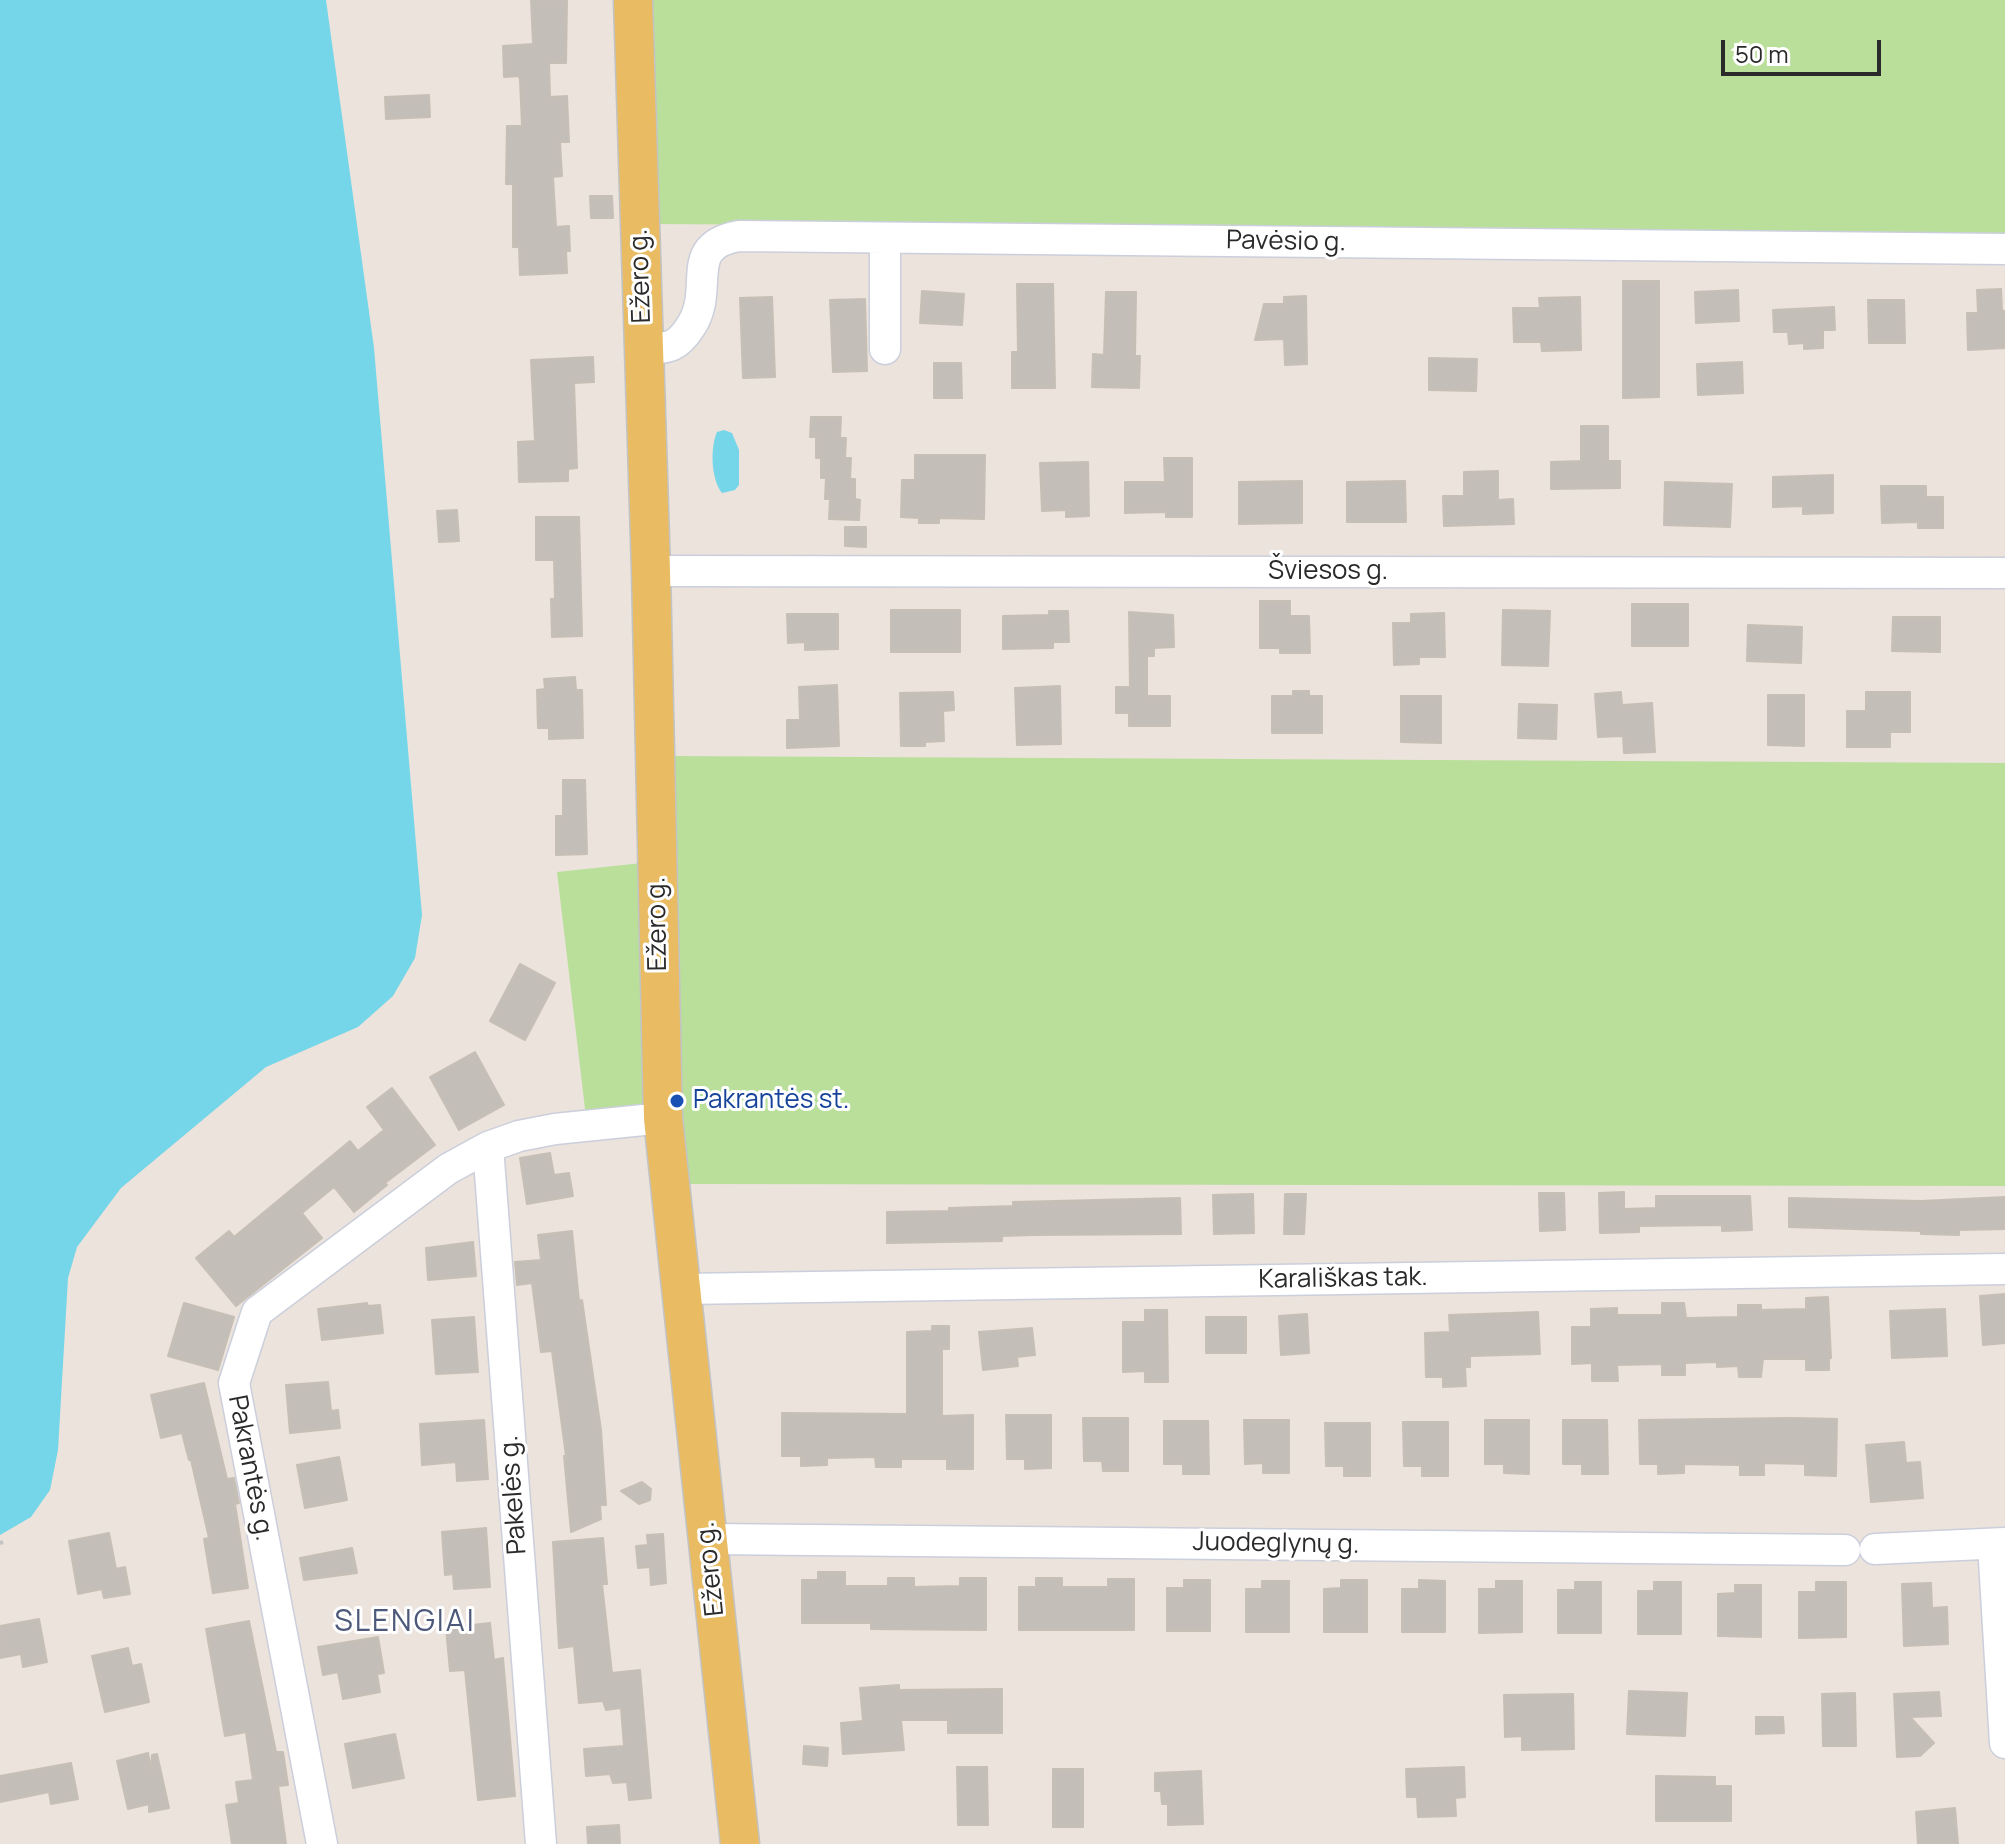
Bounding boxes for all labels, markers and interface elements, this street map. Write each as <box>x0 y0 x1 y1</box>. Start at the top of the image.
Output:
scale bar <box>1725 24 1885 74</box>
text: 50 m <box>1735 37 1789 70</box>
street label: Pavėsio g. <box>1226 225 1346 259</box>
street label: Ežero g. <box>624 228 658 324</box>
street label: Šviesos g. <box>1268 556 1388 588</box>
street label: Ežero g. <box>642 877 674 971</box>
place label: Pakrantės st. <box>693 1085 849 1117</box>
marker: Pakrantės st. <box>668 1092 686 1110</box>
street label: Karališkas tak. <box>1258 1262 1428 1296</box>
street label: Pakrantės g. <box>221 1393 279 1543</box>
street label: Pakelės g. <box>494 1434 534 1556</box>
street label: Ežero g. <box>691 1520 731 1618</box>
street label: Juodeglynų g. <box>1192 1527 1360 1561</box>
district label: SLENGIAI <box>334 1605 476 1641</box>

